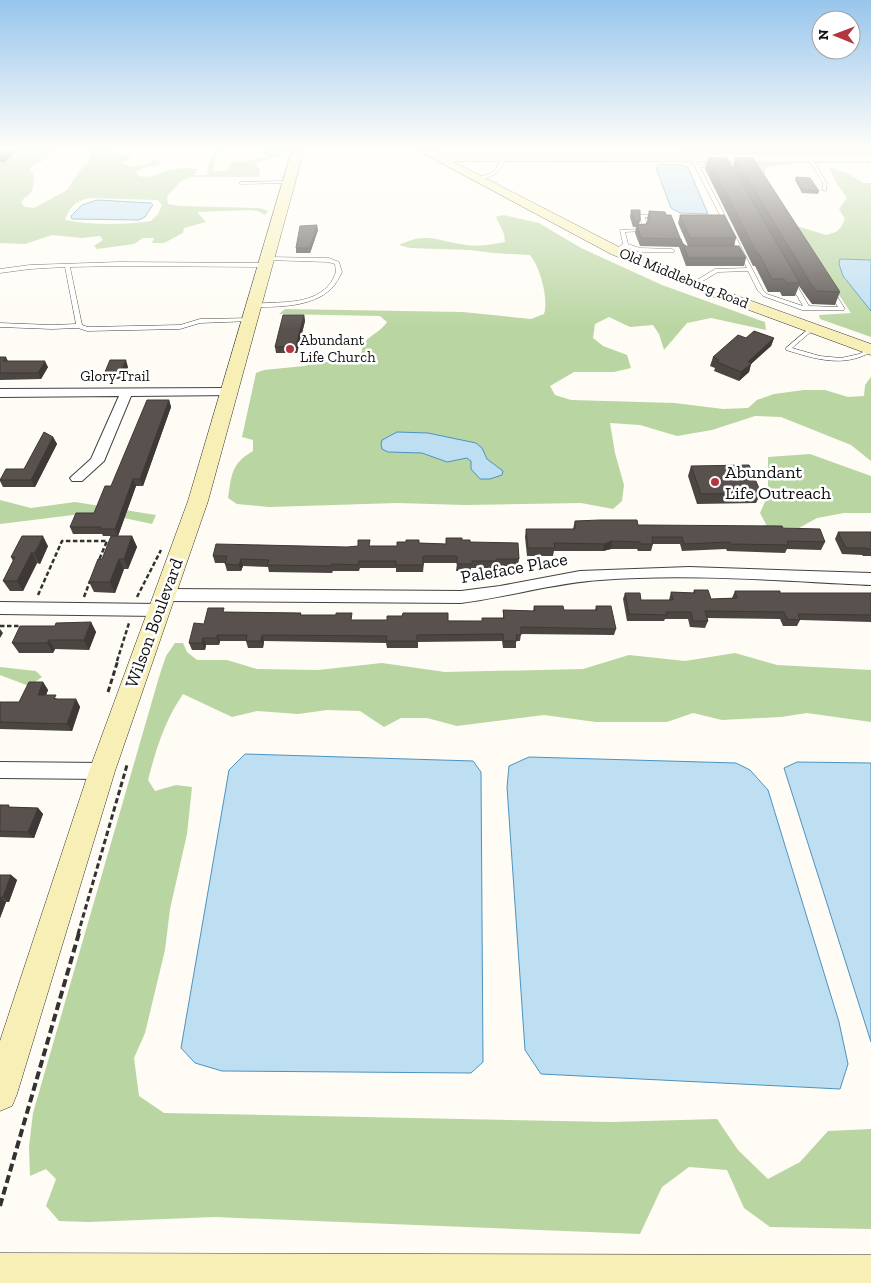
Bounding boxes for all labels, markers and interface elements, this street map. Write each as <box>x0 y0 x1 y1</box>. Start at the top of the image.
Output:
north arrow <box>811 10 861 60</box>
text: N <box>815 29 832 40</box>
street label: Old Middleburg Road <box>617 244 752 312</box>
place label: Abundant Life Church <box>300 331 376 366</box>
marker: Abundant Life Church <box>284 343 296 355</box>
street label: Glory Trail <box>80 367 150 385</box>
place label: Abundant Life Outreach <box>725 461 831 504</box>
marker: Abundant Life Outreach <box>709 476 721 488</box>
street label: Paleface Place <box>459 548 569 588</box>
street label: Wilson Boulevard <box>120 555 188 691</box>

